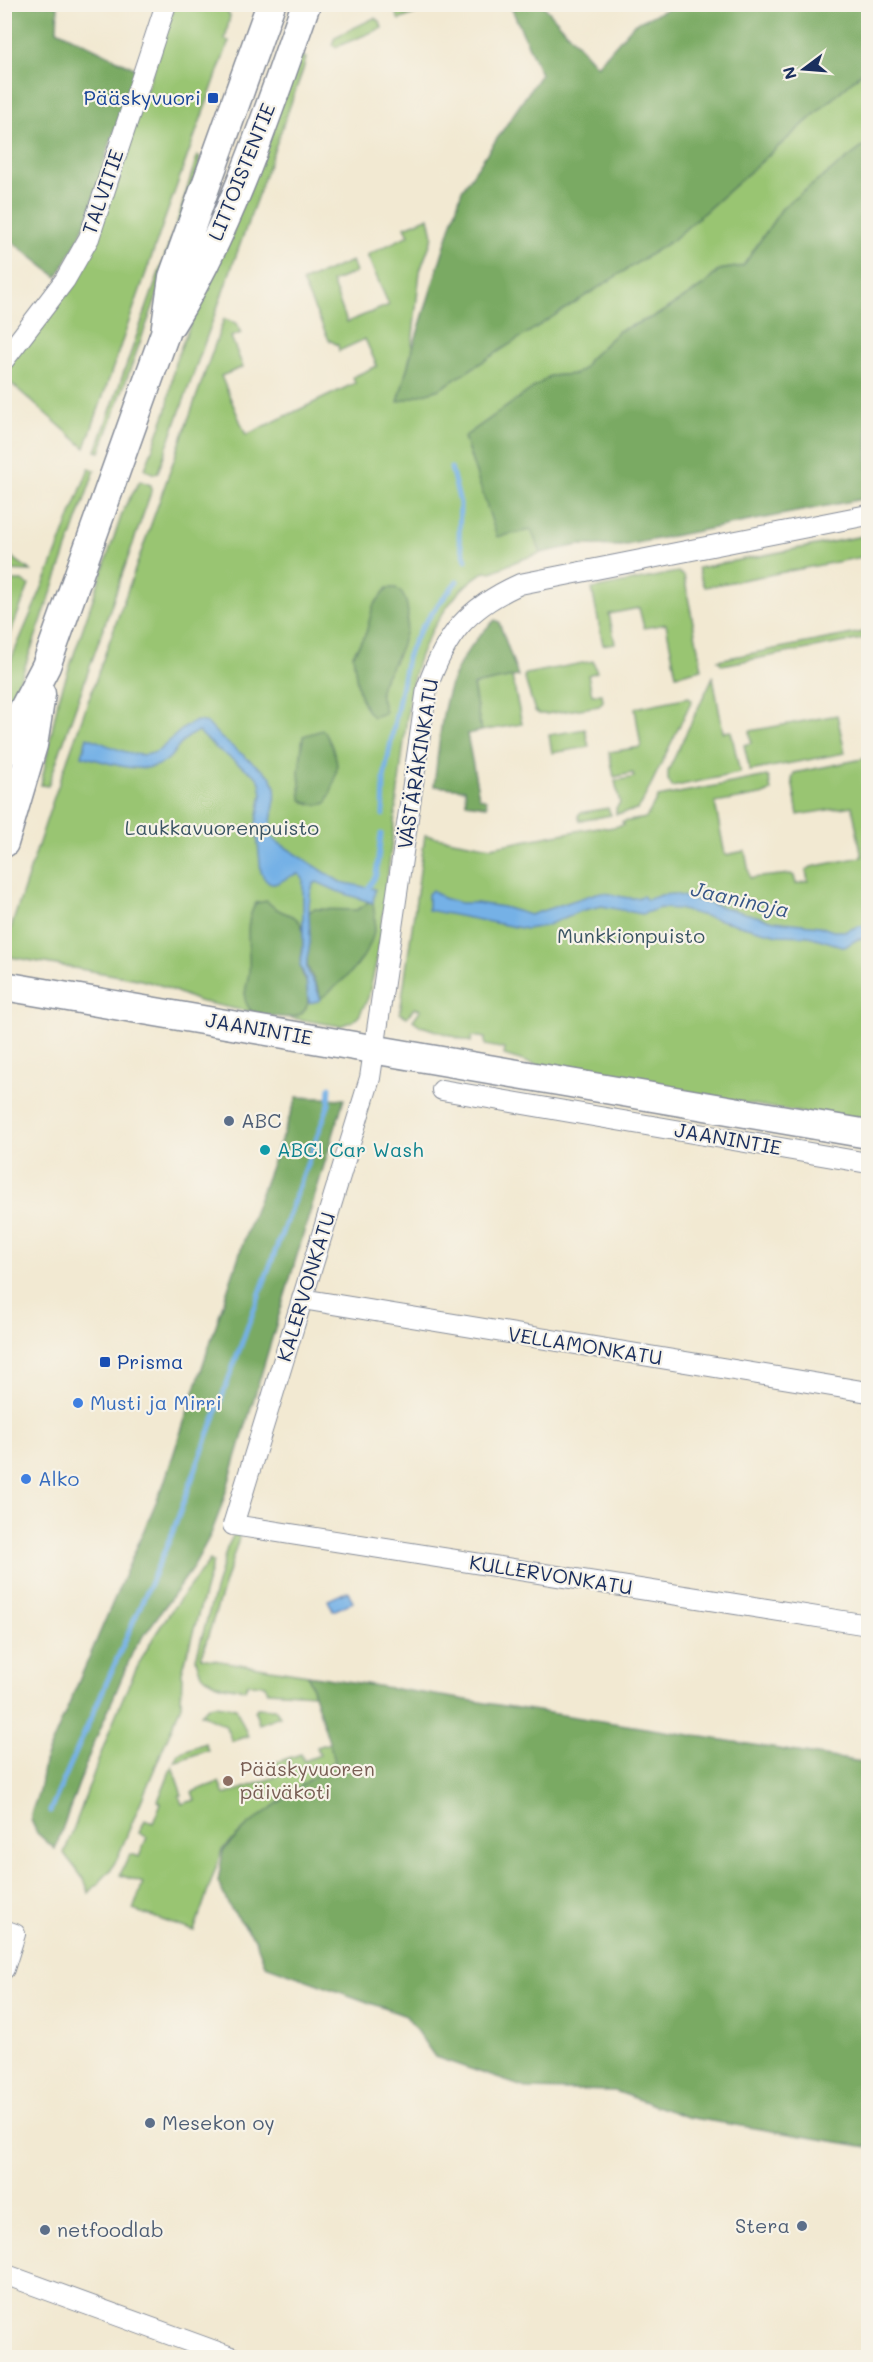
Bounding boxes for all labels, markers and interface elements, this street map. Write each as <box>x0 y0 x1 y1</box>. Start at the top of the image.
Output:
north arrow <box>774 39 834 99</box>
text: N <box>777 65 801 82</box>
place label: Pääskyvuori <box>84 84 201 110</box>
marker: Pääskyvuori <box>206 91 220 105</box>
street label: LITTOISTENTIE <box>202 99 280 244</box>
street label: TALVITIE <box>75 146 129 238</box>
street label: VÄSTÄRÄKINKATU <box>391 677 443 851</box>
park label: Laukkavuorenpuisto <box>125 814 319 840</box>
water label: Jaaninoja <box>689 874 792 923</box>
park label: Munkkionpuisto <box>557 922 705 948</box>
street label: JAANINTIE <box>204 1006 315 1050</box>
place label: ABC <box>241 1107 282 1133</box>
marker: ABC <box>222 1114 236 1128</box>
street label: JAANINTIE <box>673 1116 784 1160</box>
place label: ABC! Car Wash <box>277 1136 423 1162</box>
marker: ABC! Car Wash <box>258 1143 272 1157</box>
street label: KALERVONKATU <box>270 1209 340 1364</box>
street label: VELLAMONKATU <box>506 1320 664 1370</box>
place label: Prisma <box>117 1348 184 1374</box>
marker: Prisma <box>98 1355 112 1369</box>
place label: Musti ja Mirri <box>90 1389 222 1415</box>
marker: Musti ja Mirri <box>71 1396 85 1410</box>
place label: Alko <box>38 1465 79 1491</box>
marker: Alko <box>19 1472 33 1486</box>
street label: KULLERVONKATU <box>468 1548 635 1600</box>
place label: Pääskyvuoren päiväkoti <box>240 1755 375 1804</box>
marker: Pääskyvuoren päiväkoti <box>221 1774 235 1788</box>
place label: Mesekon oy <box>162 2109 275 2135</box>
marker: Mesekon oy <box>143 2116 157 2130</box>
place label: Stera <box>735 2212 790 2238</box>
place label: netfoodlab <box>57 2216 164 2242</box>
marker: Stera <box>795 2219 809 2233</box>
marker: netfoodlab <box>38 2223 52 2237</box>

